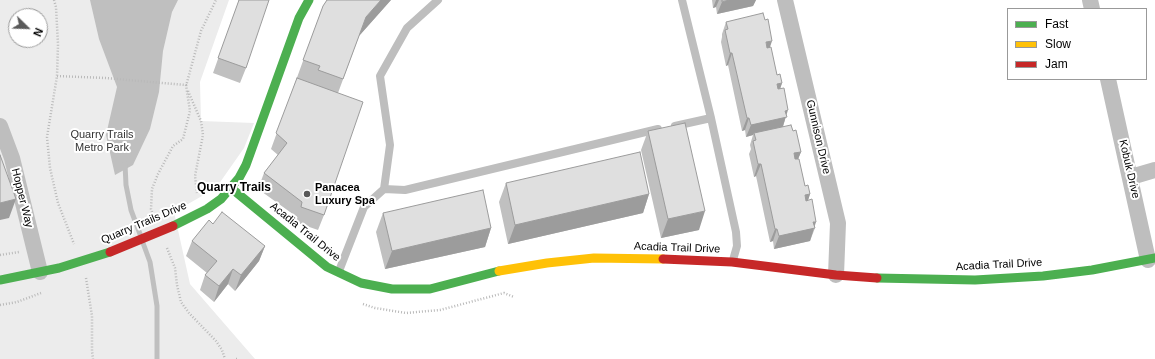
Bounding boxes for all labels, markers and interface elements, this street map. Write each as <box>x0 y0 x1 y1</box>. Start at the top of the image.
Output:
north arrow <box>8 8 48 48</box>
legend <box>1007 8 1147 80</box>
text: Fast <box>1045 17 1068 31</box>
text: N <box>31 26 45 38</box>
text: Slow <box>1045 37 1071 51</box>
text: Jam <box>1045 57 1068 71</box>
street label: Gunnison Drive <box>803 99 833 175</box>
park label: Quarry Trails Metro Park <box>70 128 134 154</box>
street label: Kobuk Drive <box>1116 138 1142 200</box>
street label: Hopper Way <box>8 167 36 229</box>
district label: Quarry Trails <box>197 181 271 195</box>
place label: Panacea Luxury Spa <box>315 181 375 207</box>
marker: Panacea Luxury Spa <box>302 189 312 199</box>
street label: Quarry Trails Drive <box>99 199 189 247</box>
street label: Acadia Trail Drive <box>267 200 343 264</box>
street label: Acadia Trail Drive <box>634 240 720 256</box>
street label: Acadia Trail Drive <box>956 256 1042 274</box>

